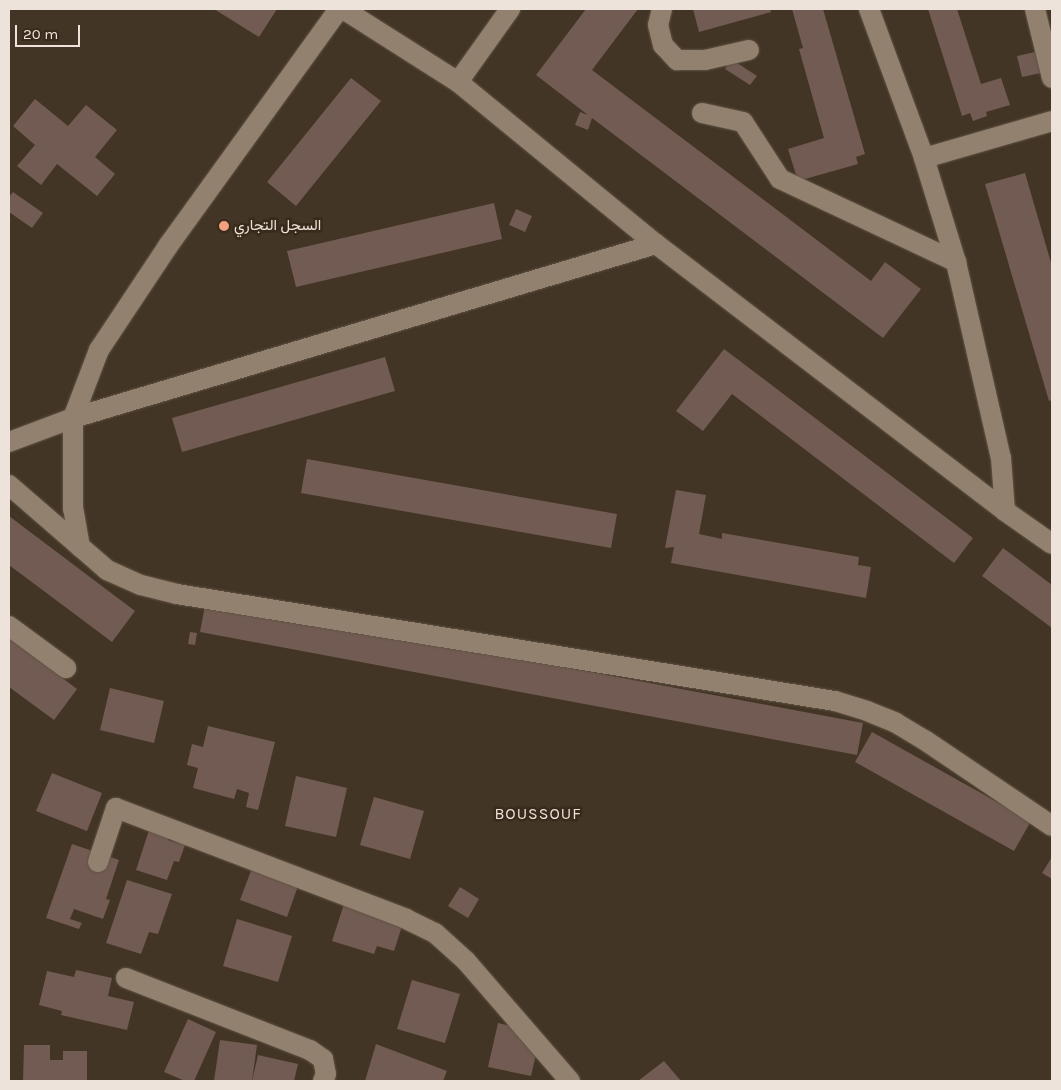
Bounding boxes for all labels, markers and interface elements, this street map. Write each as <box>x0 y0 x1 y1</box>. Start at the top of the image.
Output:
scale bar <box>18 15 82 47</box>
text: 20 m <box>23 25 58 43</box>
place label: السجل التجاري <box>234 217 321 235</box>
marker: السجل التجاري <box>218 220 230 232</box>
district label: BOUSSOUF <box>493 804 583 824</box>

